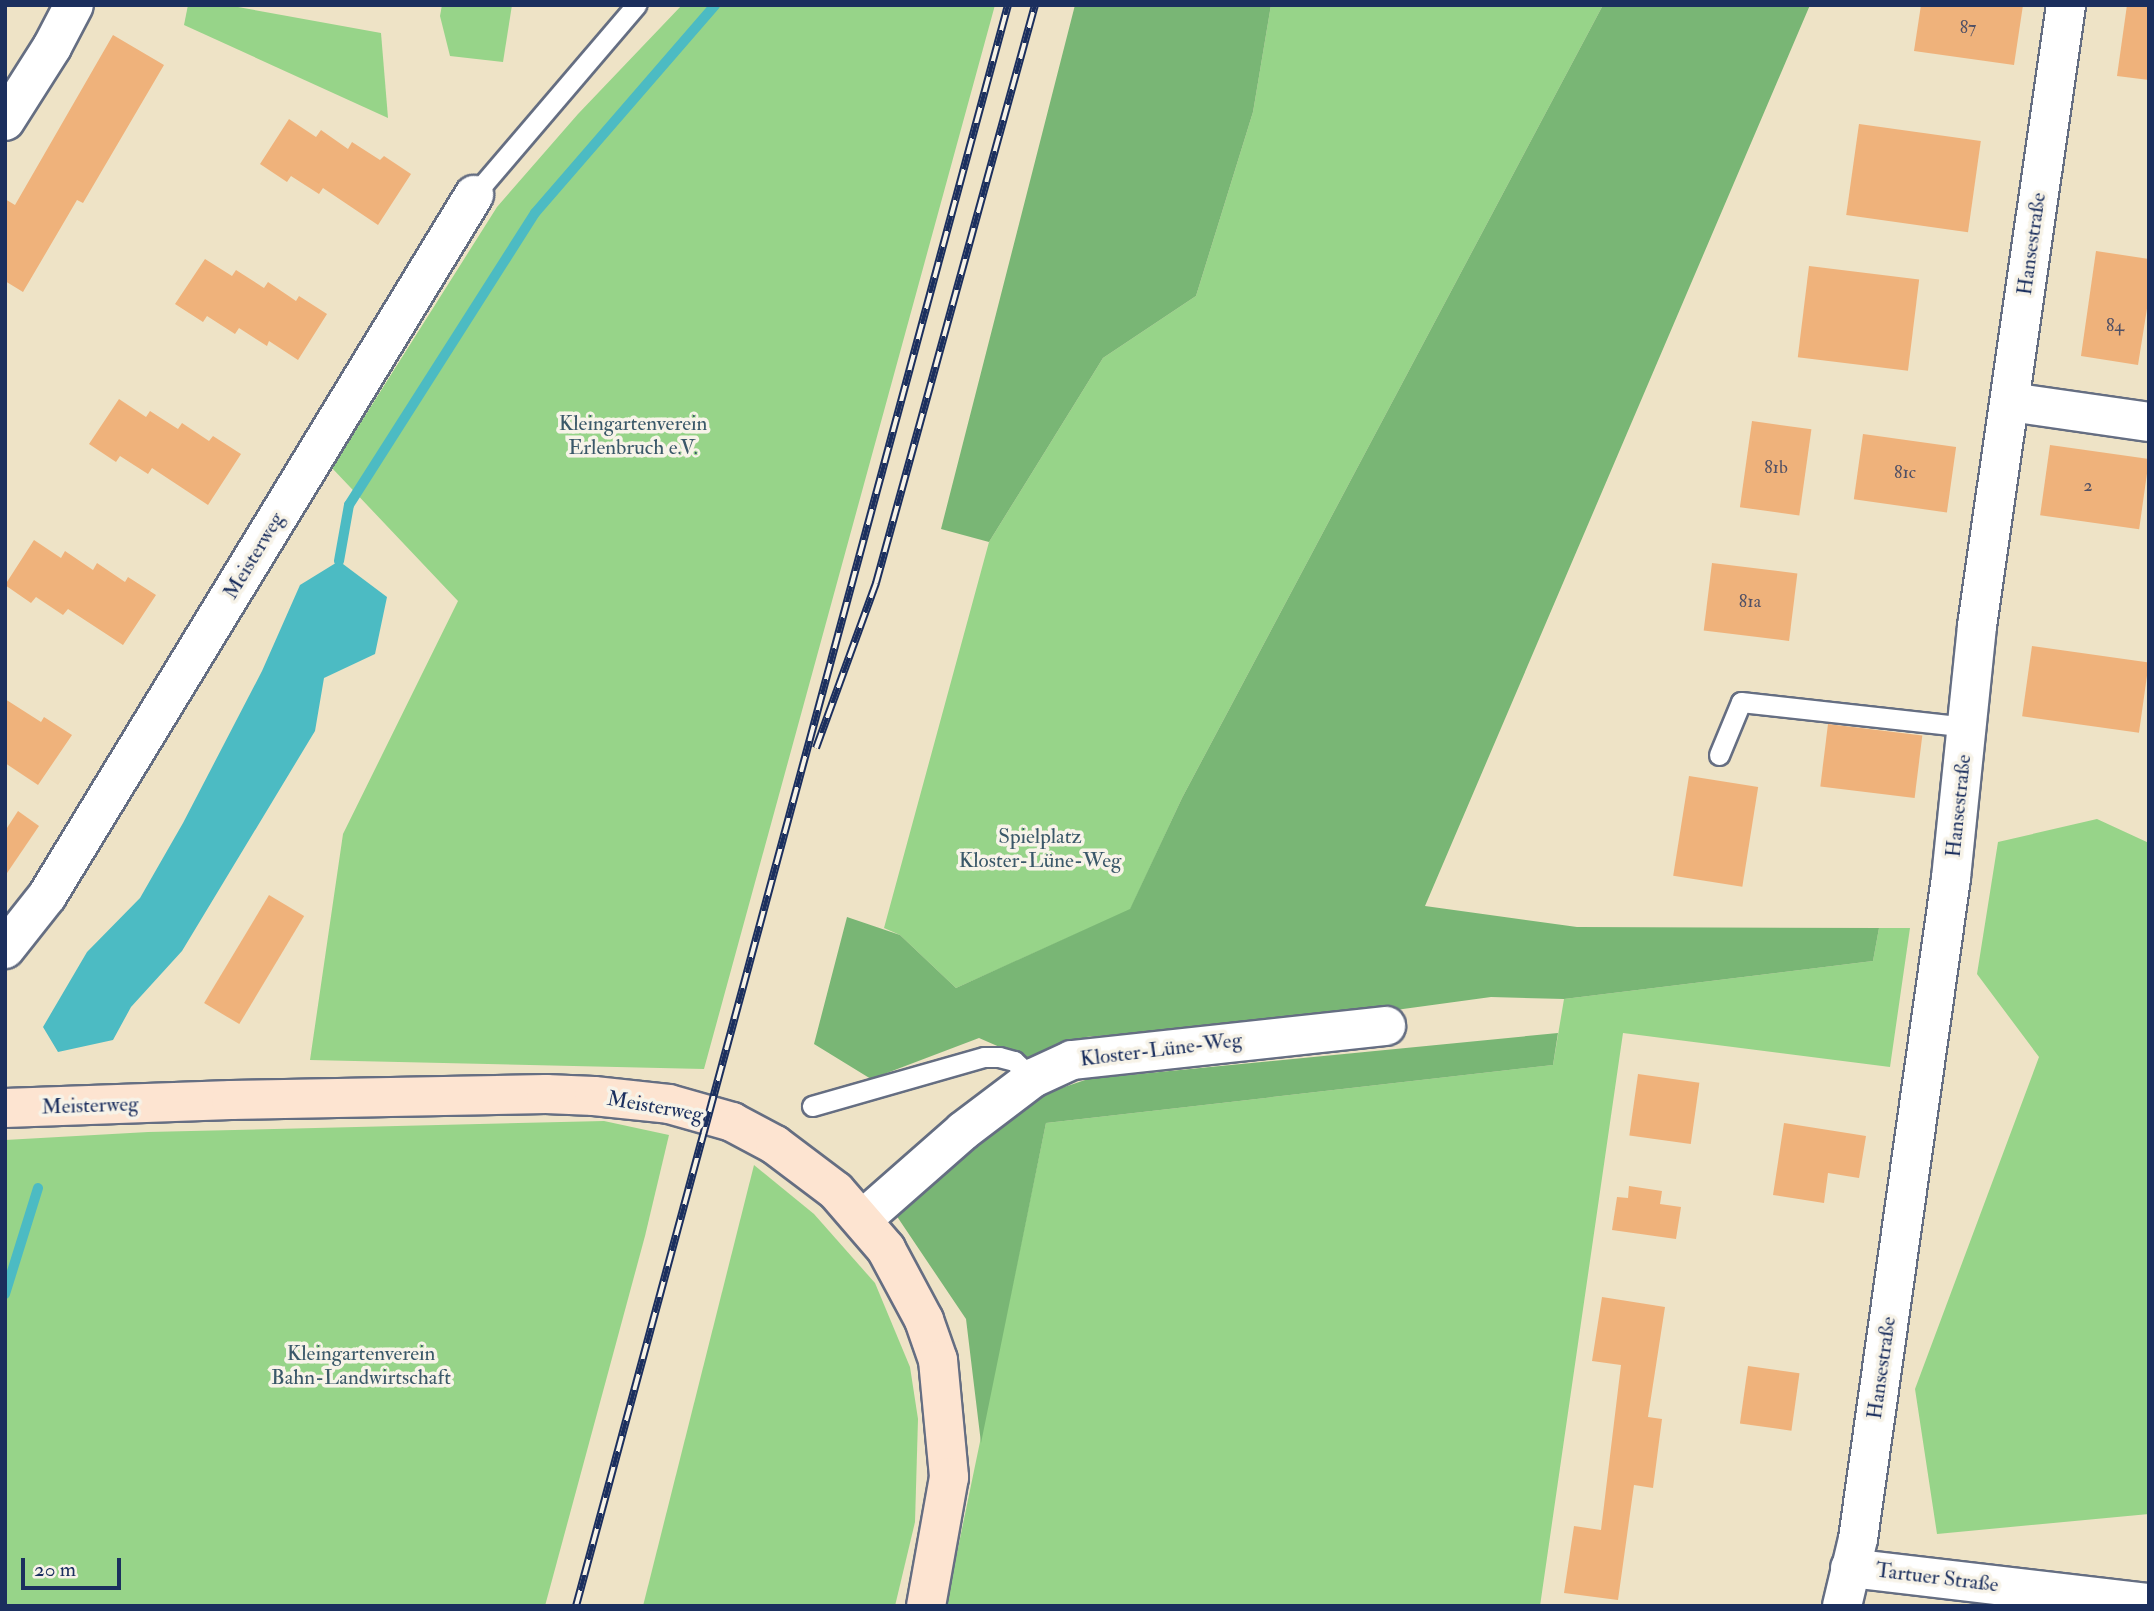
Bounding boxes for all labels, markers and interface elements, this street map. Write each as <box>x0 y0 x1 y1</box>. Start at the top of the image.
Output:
house number: 87 <box>1960 17 1976 39</box>
street label: Hansestraße <box>2012 191 2052 297</box>
house number: 84 <box>2106 315 2124 337</box>
park label: Kleingartenverein Erlenbruch e.V. <box>559 411 707 461</box>
house number: 81b <box>1764 457 1788 479</box>
house number: 81c <box>1894 462 1916 484</box>
house number: 2 <box>2083 475 2093 497</box>
street label: Meisterweg <box>218 508 290 604</box>
house number: 81a <box>1739 591 1761 613</box>
street label: Hansestraße <box>1941 753 1977 859</box>
park label: Spielplatz Kloster-Lüne-Weg <box>959 824 1121 874</box>
street label: Kloster-Lüne-Weg <box>1079 1028 1243 1072</box>
street label: Meisterweg <box>605 1086 705 1128</box>
street label: Meisterweg <box>41 1092 139 1120</box>
street label: Hansestraße <box>1862 1315 1902 1421</box>
park label: Kleingartenverein Bahn-Landwirtschaft <box>271 1341 451 1391</box>
scale bar <box>24 1544 124 1588</box>
text: 20 m <box>34 1556 76 1583</box>
street label: Tartuer Straße <box>1874 1558 2000 1598</box>

